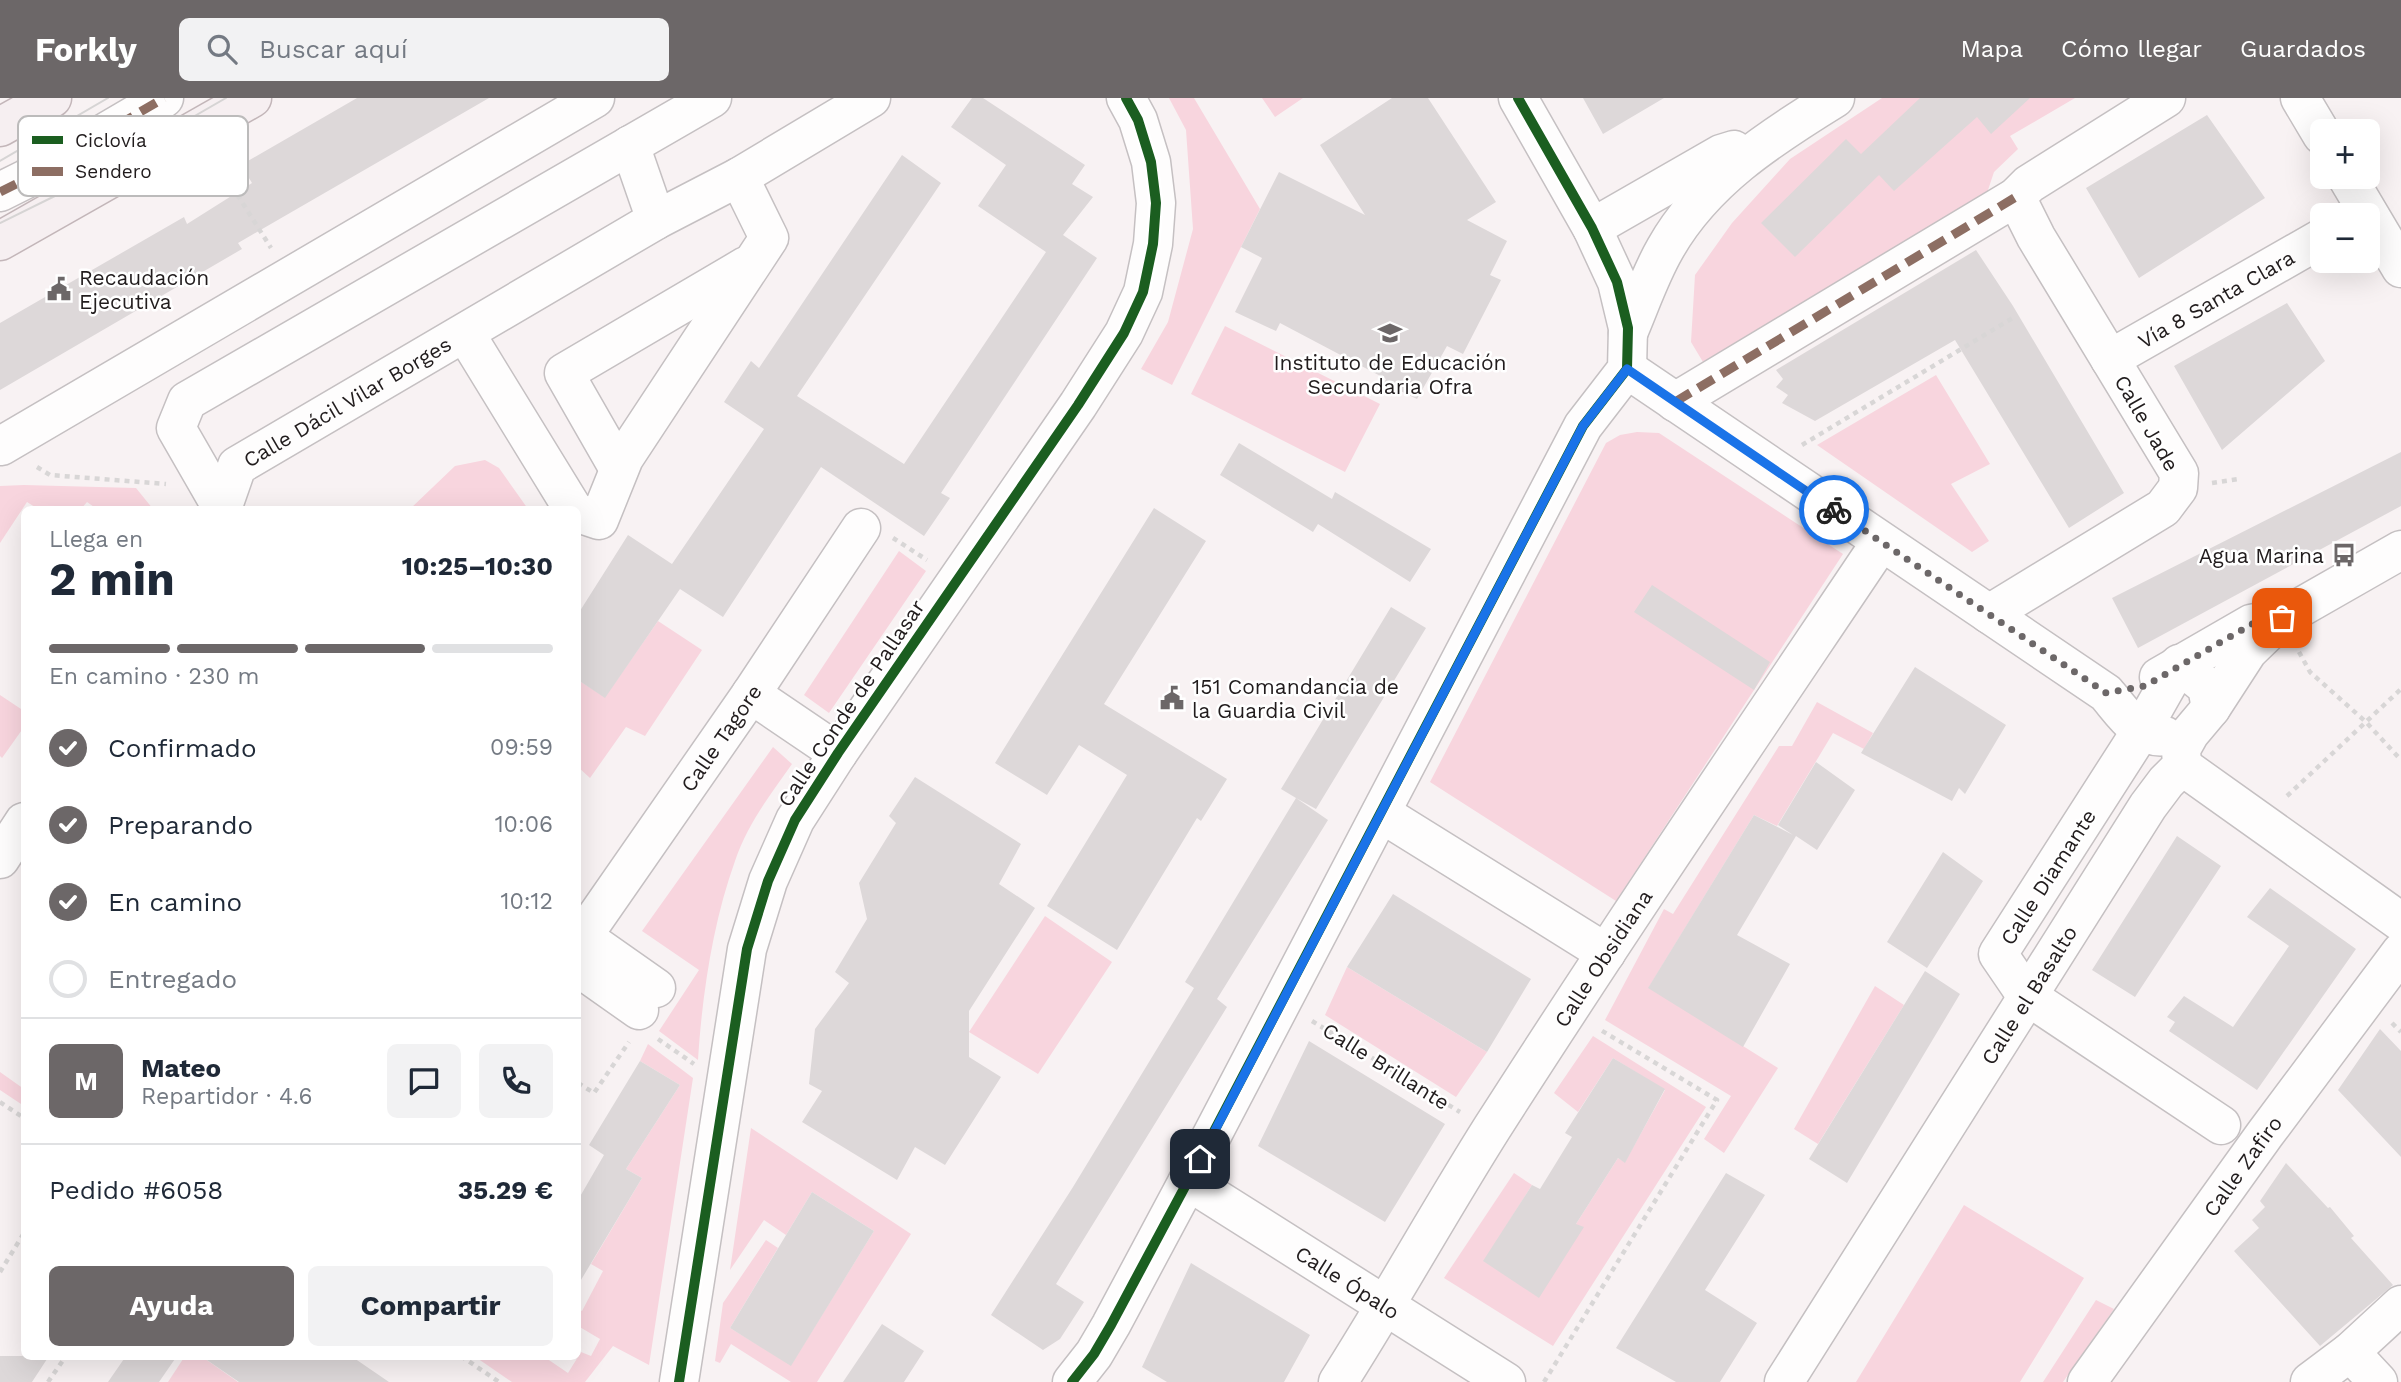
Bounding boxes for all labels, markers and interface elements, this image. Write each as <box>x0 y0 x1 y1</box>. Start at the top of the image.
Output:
search box <box>179 18 669 81</box>
text: Forkly <box>35 30 137 69</box>
icon: search <box>203 30 241 68</box>
text: Buscar aquí <box>259 34 408 64</box>
text: Mapa <box>1961 35 2023 63</box>
text: Cómo llegar <box>2061 35 2202 63</box>
text: Guardados <box>2240 35 2366 63</box>
legend <box>18 116 248 196</box>
map controls <box>2310 119 2380 273</box>
button: + <box>2310 119 2380 189</box>
text: Ciclovía <box>75 129 147 152</box>
text: Sendero <box>75 160 152 183</box>
button: − <box>2310 203 2380 273</box>
street label: Vía 8 Santa Clara <box>2133 244 2299 353</box>
place label: Recaudación Ejecutiva <box>79 265 209 314</box>
public building icon: Recaudación Ejecutiva <box>45 275 73 303</box>
school or university icon: Instituto de Educación Secundaria Ofra <box>1376 319 1404 347</box>
street label: Calle Dácil Vilar Borges <box>239 331 455 472</box>
place label: Instituto de Educación Secundaria Ofra <box>1273 350 1507 399</box>
street label: Calle Jade <box>2110 371 2184 475</box>
courier <box>1799 475 1869 545</box>
icon: bike <box>1815 491 1853 529</box>
text: Llega en <box>49 526 143 553</box>
bus stop icon: Agua Marina <box>2330 541 2358 569</box>
place label: Agua Marina <box>2199 543 2324 568</box>
text: 10:25–10:30 <box>402 551 553 581</box>
text: 2 min <box>49 552 175 606</box>
pin <box>2252 588 2312 648</box>
street label: Calle Conde de Pallasar <box>772 594 930 811</box>
icon: bag <box>2263 599 2301 637</box>
text: En camino · 230 m <box>49 663 260 690</box>
place label: 151 Comandancia de la Guardia Civil <box>1192 674 1399 723</box>
street label: Calle Tagore <box>675 680 766 796</box>
public building icon: 151 Comandancia de la Guardia Civil <box>1158 684 1186 712</box>
icon: check <box>49 729 87 767</box>
text: Confirmado <box>108 733 257 763</box>
text: 09:59 <box>490 734 553 761</box>
street label: Calle Diamante <box>1995 805 2101 949</box>
icon: check <box>49 806 87 844</box>
text: Preparando <box>108 810 253 840</box>
text: 10:06 <box>495 811 553 838</box>
icon: check <box>49 883 87 921</box>
street label: Calle Obsidiana <box>1548 884 1657 1031</box>
text: En camino <box>108 887 242 917</box>
text: 10:12 <box>501 888 553 915</box>
street label: Calle el Basalto <box>1976 921 2082 1069</box>
text: Entregado <box>108 964 237 994</box>
street label: Calle Brillante <box>1318 1017 1454 1115</box>
button: chat <box>387 1044 461 1118</box>
button: phone <box>479 1044 553 1118</box>
text: Mateo <box>141 1053 221 1083</box>
text: M <box>74 1066 98 1096</box>
text: Repartidor · 4.6 <box>141 1083 313 1110</box>
street label: Calle Zafiro <box>2197 1111 2287 1221</box>
pin <box>1170 1129 1230 1189</box>
icon: home <box>1181 1140 1219 1178</box>
text: Pedido #6058 <box>49 1175 223 1205</box>
text: 35.29 € <box>458 1175 553 1205</box>
street label: Calle Ópalo <box>1291 1240 1404 1324</box>
button: Ayuda <box>49 1266 294 1346</box>
button: Compartir <box>308 1266 553 1346</box>

